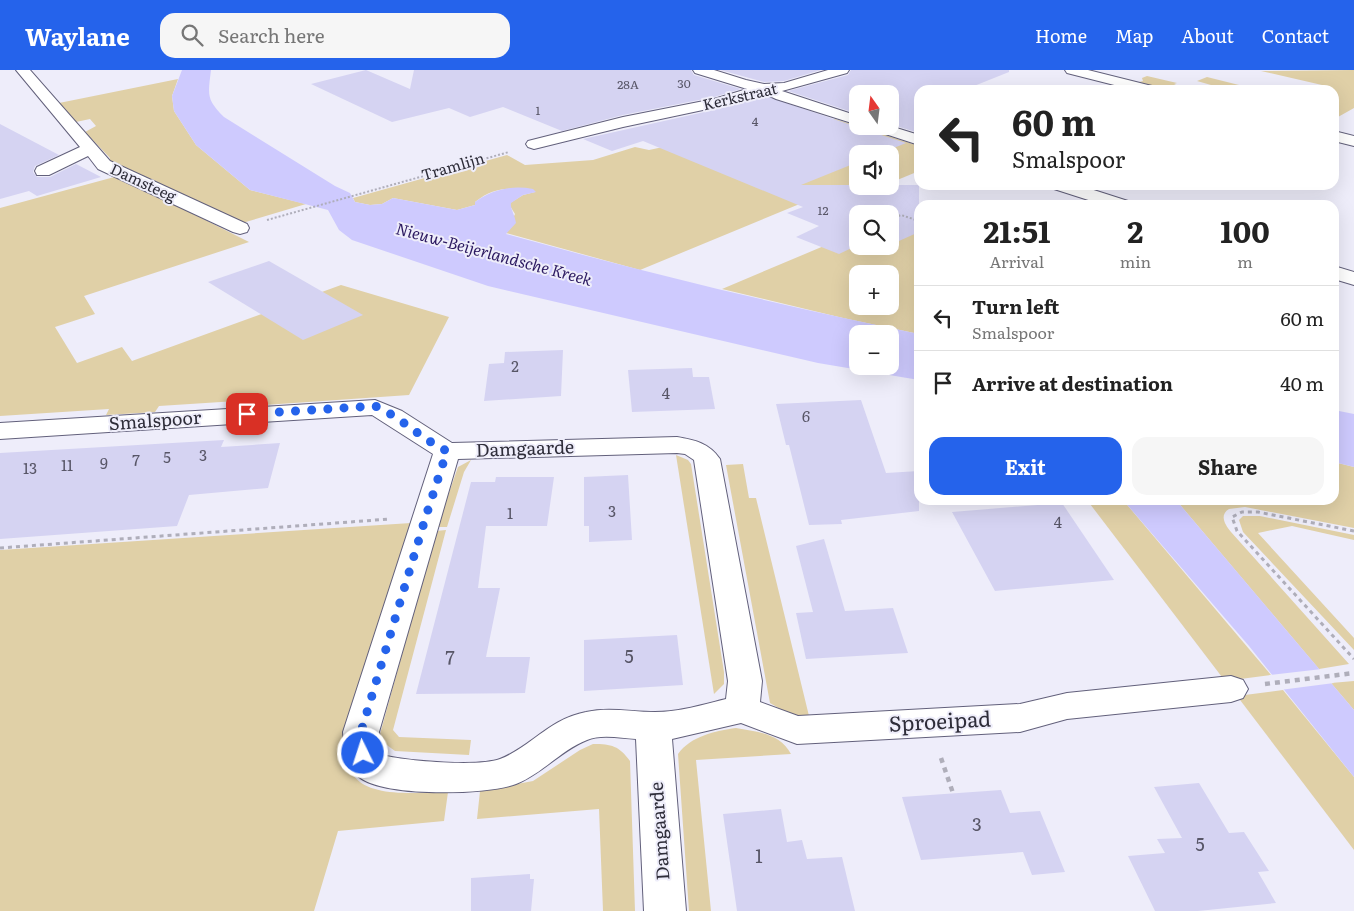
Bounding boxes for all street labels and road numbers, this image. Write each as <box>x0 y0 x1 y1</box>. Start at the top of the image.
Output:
street label: Kerkstraat <box>700 76 779 115</box>
street label: Tramlijn <box>418 146 487 186</box>
street label: Damsteeg <box>107 156 181 207</box>
street label: Smalspoor <box>108 403 203 436</box>
street label: Damgaarde <box>475 432 575 463</box>
street label: Sproeipad <box>888 701 992 738</box>
street label: Damgaarde <box>642 781 675 881</box>

